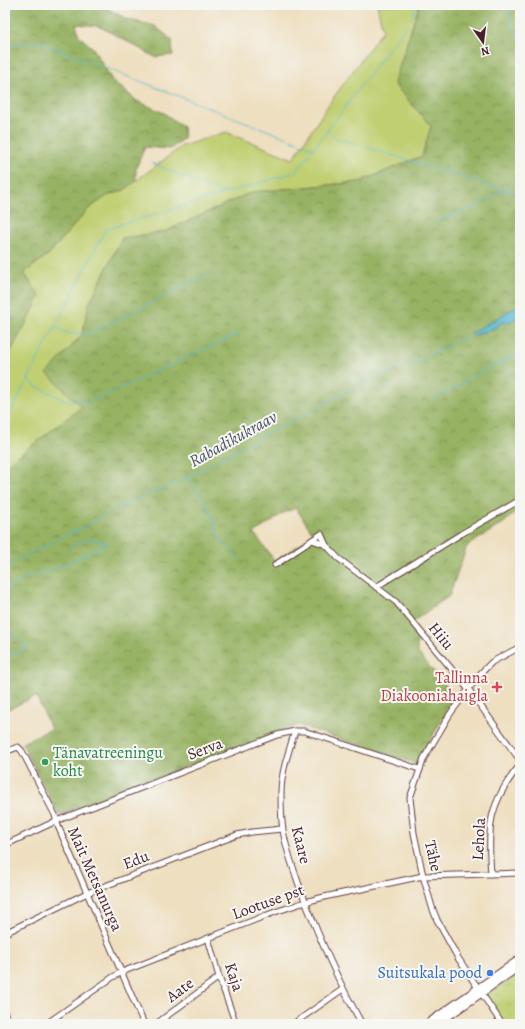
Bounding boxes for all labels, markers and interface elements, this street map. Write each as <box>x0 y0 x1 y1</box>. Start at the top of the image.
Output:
north arrow <box>463 22 503 62</box>
text: N <box>480 43 491 59</box>
water label: Rabadikukraav <box>185 405 281 473</box>
street label: Hiiu <box>423 618 459 655</box>
place label: Tallinna Diakooniahaigla <box>381 667 489 707</box>
marker: Tallinna Diakooniahaigla <box>491 681 503 693</box>
street label: Serva <box>184 732 226 766</box>
place label: Tänavatreeningu koht <box>53 742 163 782</box>
marker: Tänavatreeningu koht <box>40 757 50 767</box>
street label: Lehola <box>467 816 491 861</box>
street label: Mait Metsanurga <box>62 823 128 935</box>
street label: Kaare <box>286 824 316 866</box>
street label: Tähe <box>419 838 447 874</box>
street label: Edu <box>120 845 153 875</box>
street label: Lootuse pst <box>229 879 307 925</box>
street label: Kaja <box>219 960 249 995</box>
place label: Suitsukala pood <box>377 962 482 984</box>
marker: Suitsukala pood <box>485 968 495 978</box>
street label: Aate <box>161 972 198 1008</box>

